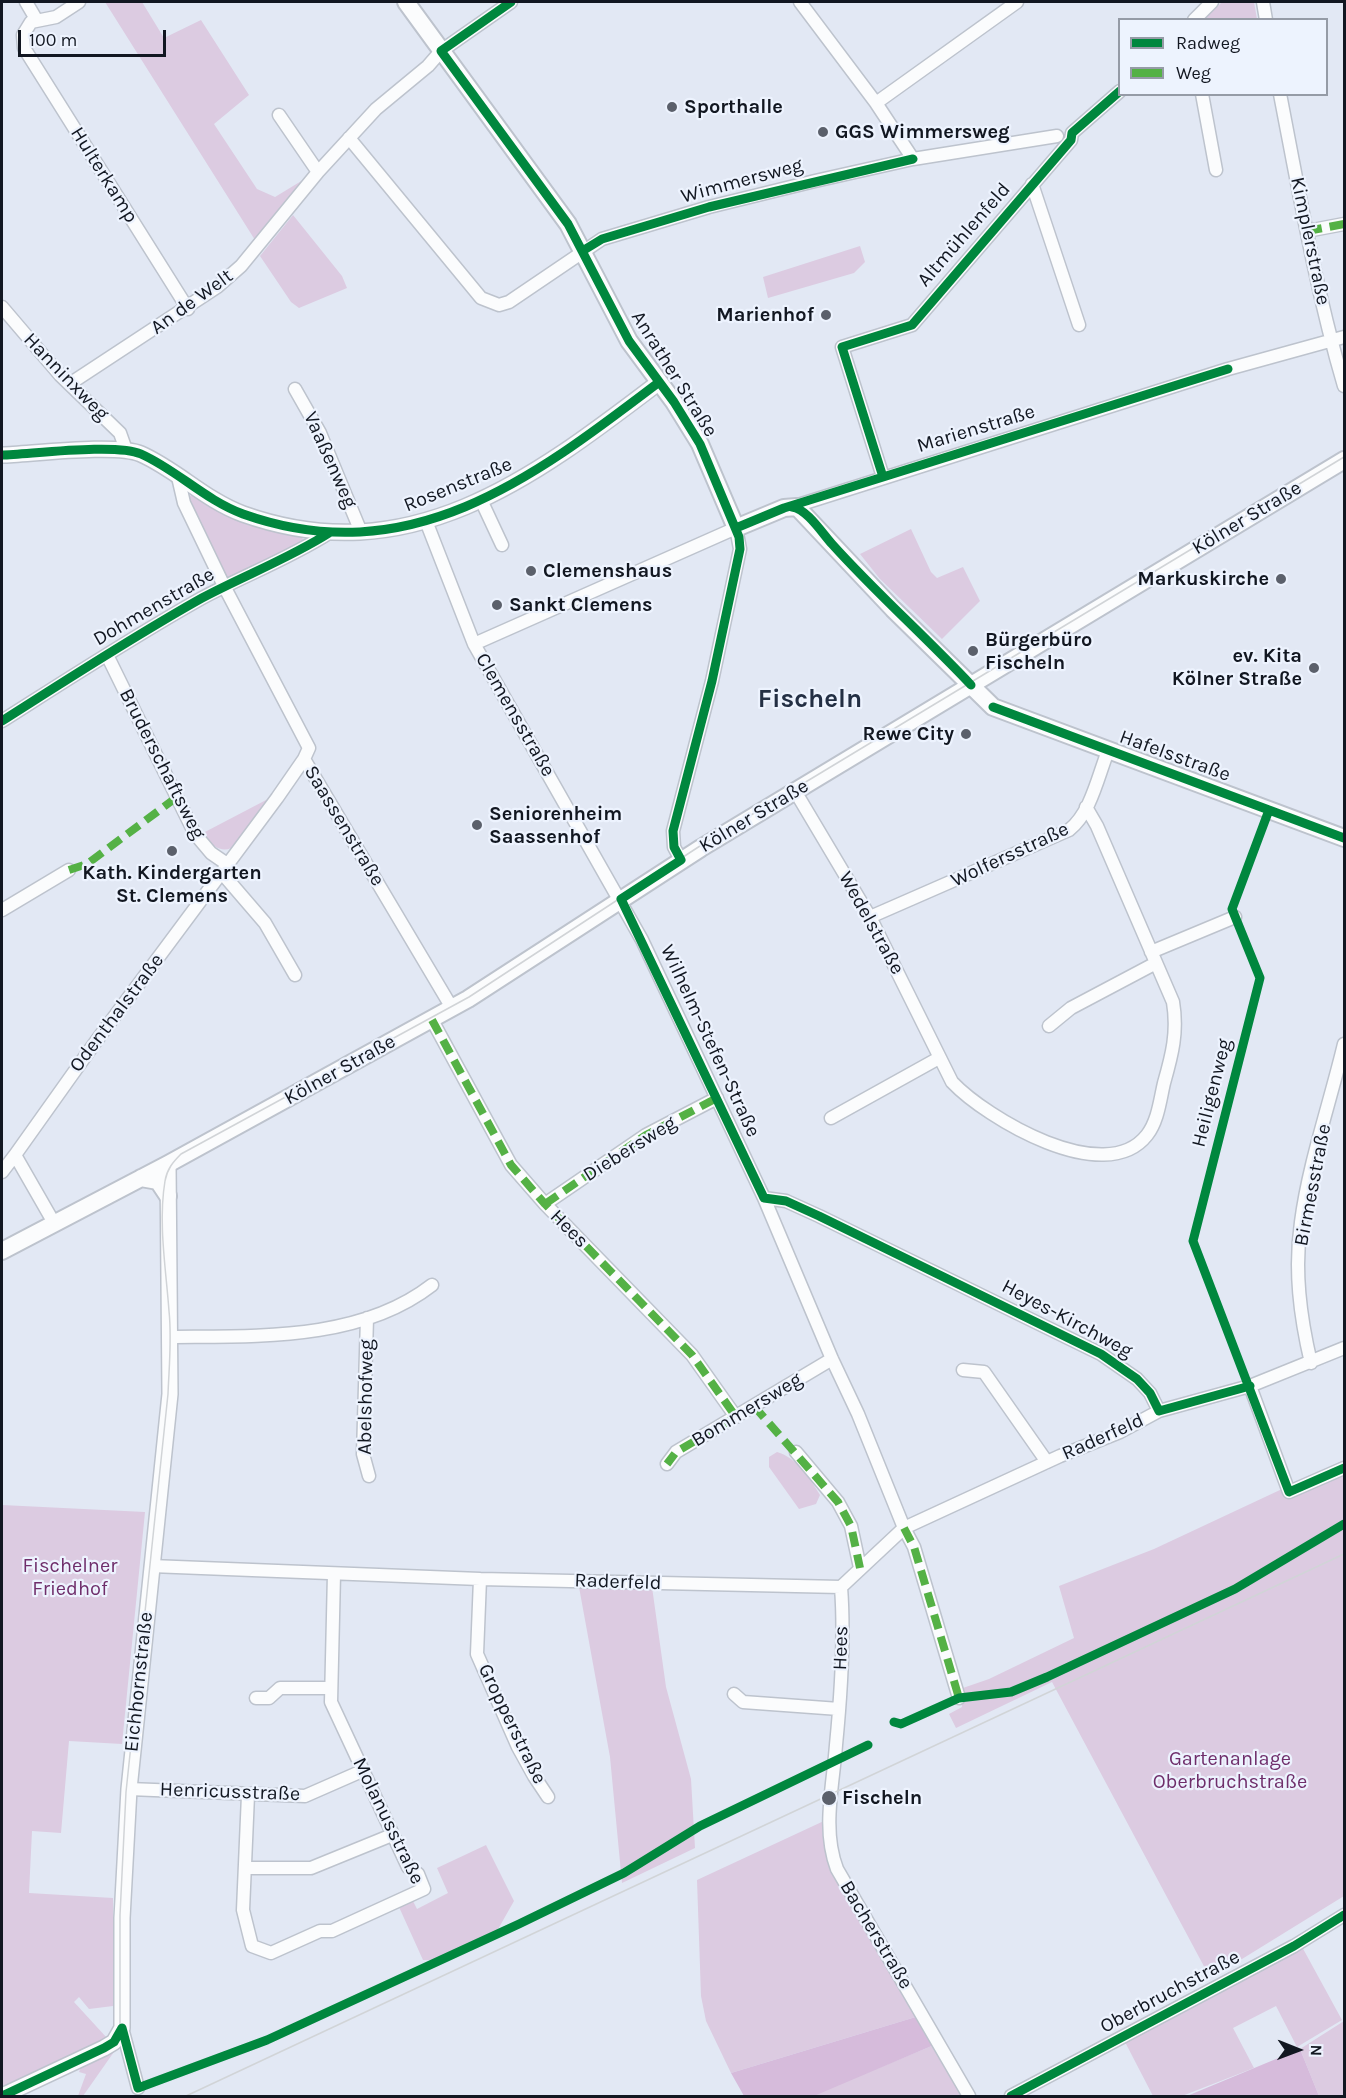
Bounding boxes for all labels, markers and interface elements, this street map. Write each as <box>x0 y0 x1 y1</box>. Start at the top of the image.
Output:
scale bar <box>21 18 170 56</box>
legend <box>1118 18 1328 96</box>
text: 100 m <box>29 29 77 51</box>
text: Radweg <box>1176 32 1240 54</box>
text: Weg <box>1176 62 1211 84</box>
place label: Sporthalle <box>684 95 783 119</box>
marker: Sporthalle <box>665 100 679 114</box>
place label: GGS Wimmersweg <box>835 120 1010 144</box>
street label: Hulterkamp <box>65 123 143 227</box>
marker: GGS Wimmersweg <box>816 125 830 139</box>
street label: Wimmersweg <box>678 153 806 209</box>
street label: Kimplerstraße <box>1285 175 1335 307</box>
street label: Altmühlenfeld <box>912 178 1016 292</box>
street label: An de Welt <box>146 264 238 340</box>
place label: Marienhof <box>716 303 814 327</box>
street label: Anrather Straße <box>626 307 722 441</box>
marker: Marienhof <box>819 308 833 322</box>
street label: Hanninxweg <box>18 328 114 426</box>
street label: Marienstraße <box>914 400 1038 458</box>
street label: Vaaßenweg <box>298 408 362 512</box>
street label: Rosenstraße <box>400 452 516 518</box>
street label: Kölner Straße <box>1188 476 1306 560</box>
place label: Clemenshaus <box>543 559 672 583</box>
street label: Dohmenstraße <box>89 563 219 651</box>
marker: Clemenshaus <box>524 564 538 578</box>
place label: Markuskirche <box>1137 567 1269 591</box>
marker: Markuskirche <box>1274 572 1288 586</box>
place label: Sankt Clemens <box>509 593 653 617</box>
marker: Sankt Clemens <box>490 598 504 612</box>
place label: Bürgerbüro Fischeln <box>985 628 1092 675</box>
marker: Bürgerbüro Fischeln <box>966 644 980 658</box>
place label: ev. Kita Kölner Straße <box>1172 644 1302 691</box>
street label: Clemensstraße <box>470 649 560 781</box>
marker: ev. Kita Kölner Straße <box>1307 661 1321 675</box>
district label: Fischeln <box>758 684 862 716</box>
street label: Bruderschaftsweg <box>114 685 210 843</box>
place label: Rewe City <box>863 722 954 746</box>
street label: Hafelsstraße <box>1116 725 1234 787</box>
marker: Rewe City <box>959 727 973 741</box>
street label: Saassenstraße <box>299 761 389 891</box>
street label: Kölner Straße <box>695 774 813 858</box>
place label: Seniorenheim Saassenhof <box>489 802 622 849</box>
street label: Wolfersstraße <box>947 817 1073 893</box>
marker: Seniorenheim Saassenhof <box>470 818 484 832</box>
marker: Kath. Kindergarten St. Clemens <box>165 844 179 858</box>
place label: Kath. Kindergarten St. Clemens <box>82 861 262 908</box>
street label: Wedelstraße <box>833 867 909 979</box>
street label: Wilhelm-Stefen-Straße <box>655 941 765 1141</box>
street label: Odenthalstraße <box>65 949 169 1077</box>
street label: Kölner Straße <box>280 1030 400 1110</box>
street label: Heiligenweg <box>1187 1036 1237 1150</box>
street label: Diebersweg <box>579 1111 681 1187</box>
street label: Birmesstraße <box>1289 1122 1337 1248</box>
street label: Hees <box>545 1205 593 1253</box>
street label: Heyes-Kirchweg <box>998 1274 1136 1364</box>
street label: Abelshofweg <box>353 1339 379 1455</box>
street label: Bommersweg <box>687 1368 807 1452</box>
street label: Raderfeld <box>1058 1408 1148 1466</box>
park label: Fischelner Friedhof <box>23 1554 117 1601</box>
street label: Raderfeld <box>574 1568 662 1596</box>
street label: Eichhornstraße <box>120 1611 158 1753</box>
street label: Hees <box>828 1625 854 1671</box>
street label: Gropperstraße <box>473 1660 551 1788</box>
park label: Gartenanlage Oberbruchstraße <box>1153 1747 1307 1794</box>
street label: Molanusstraße <box>347 1754 429 1888</box>
street label: Henricusstraße <box>159 1778 301 1806</box>
place label: Fischeln <box>842 1786 922 1810</box>
marker: Fischeln <box>820 1789 838 1807</box>
street label: Bacherstraße <box>834 1876 918 1994</box>
street label: Oberbruchstraße <box>1096 1945 1244 2039</box>
north arrow <box>1268 2020 1328 2080</box>
text: N <box>1307 2044 1326 2056</box>

